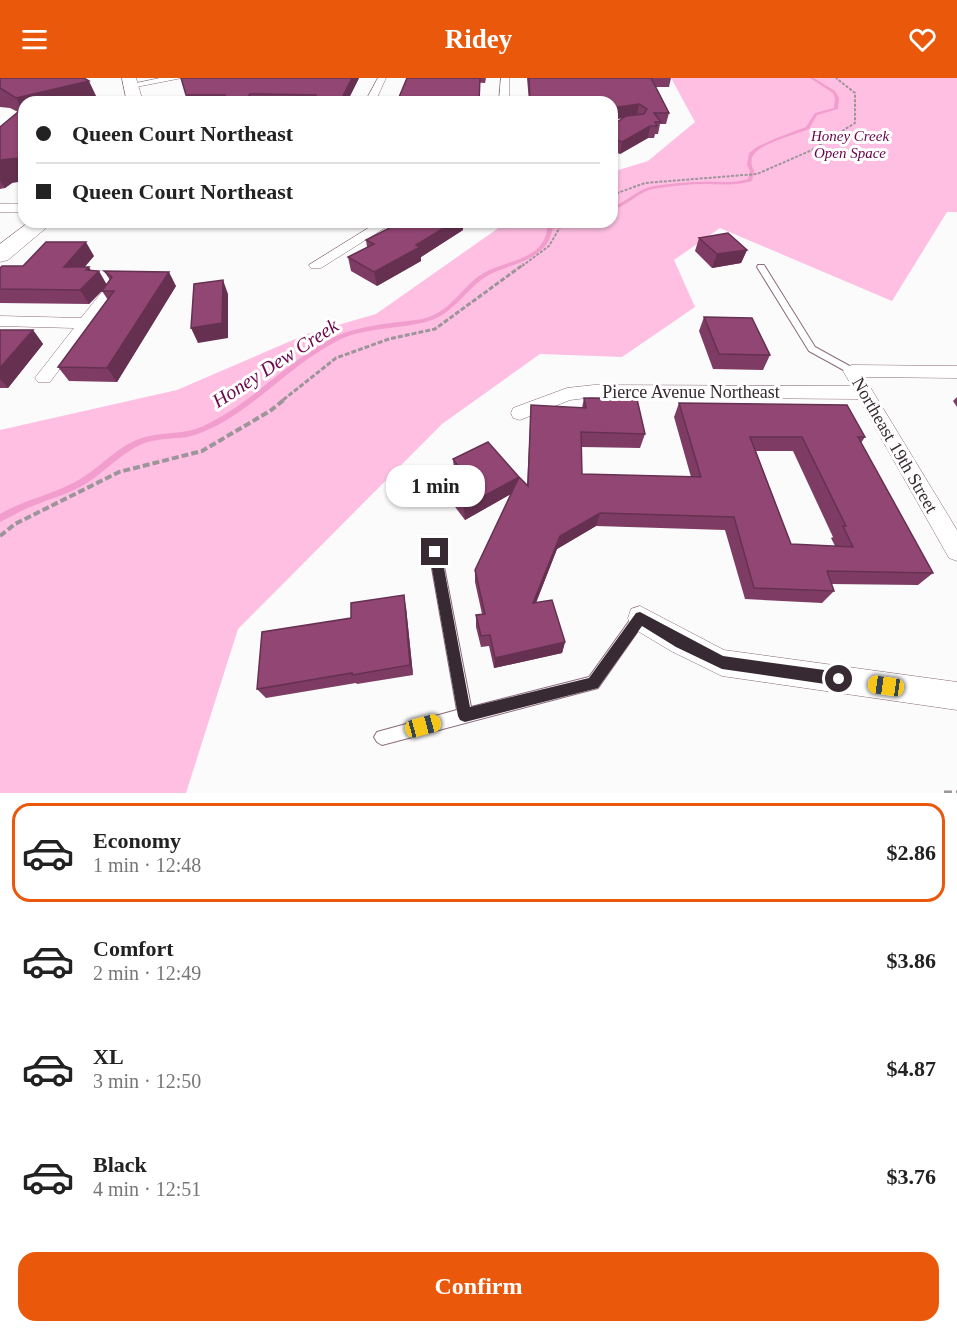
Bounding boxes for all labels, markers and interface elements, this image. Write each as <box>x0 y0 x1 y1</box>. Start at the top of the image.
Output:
icon: menu <box>18 23 51 56</box>
icon: heart <box>906 23 939 56</box>
text: Ridey <box>445 24 512 54</box>
text: Queen Court Northeast <box>72 121 293 146</box>
park label: Honey Creek Open Space <box>810 128 889 161</box>
text: Queen Court Northeast <box>72 179 293 204</box>
water label: Honey Dew Creek <box>207 313 344 413</box>
street label: Northeast 19th Street <box>848 374 942 516</box>
street label: Pierce Avenue Northeast <box>602 382 780 402</box>
callout: 1 min <box>386 465 484 507</box>
text: 1 min <box>411 475 460 497</box>
route end <box>421 538 448 565</box>
route start <box>825 665 852 692</box>
car <box>867 675 905 697</box>
car <box>403 713 443 739</box>
icon: car <box>21 826 75 880</box>
text: Economy <box>93 828 181 853</box>
text: $2.86 <box>887 840 936 865</box>
text: 1 min · 12:48 <box>93 854 201 876</box>
icon: car <box>21 934 75 988</box>
text: Comfort <box>93 936 174 961</box>
text: $3.86 <box>887 948 936 973</box>
text: 2 min · 12:49 <box>93 962 201 984</box>
icon: car <box>21 1042 75 1096</box>
text: XL <box>93 1044 124 1069</box>
text: $4.87 <box>887 1056 936 1081</box>
text: 3 min · 12:50 <box>93 1070 201 1092</box>
icon: car <box>21 1150 75 1204</box>
text: Black <box>93 1152 147 1177</box>
text: $3.76 <box>887 1164 936 1189</box>
text: 4 min · 12:51 <box>93 1178 201 1200</box>
button: Confirm <box>18 1252 939 1321</box>

